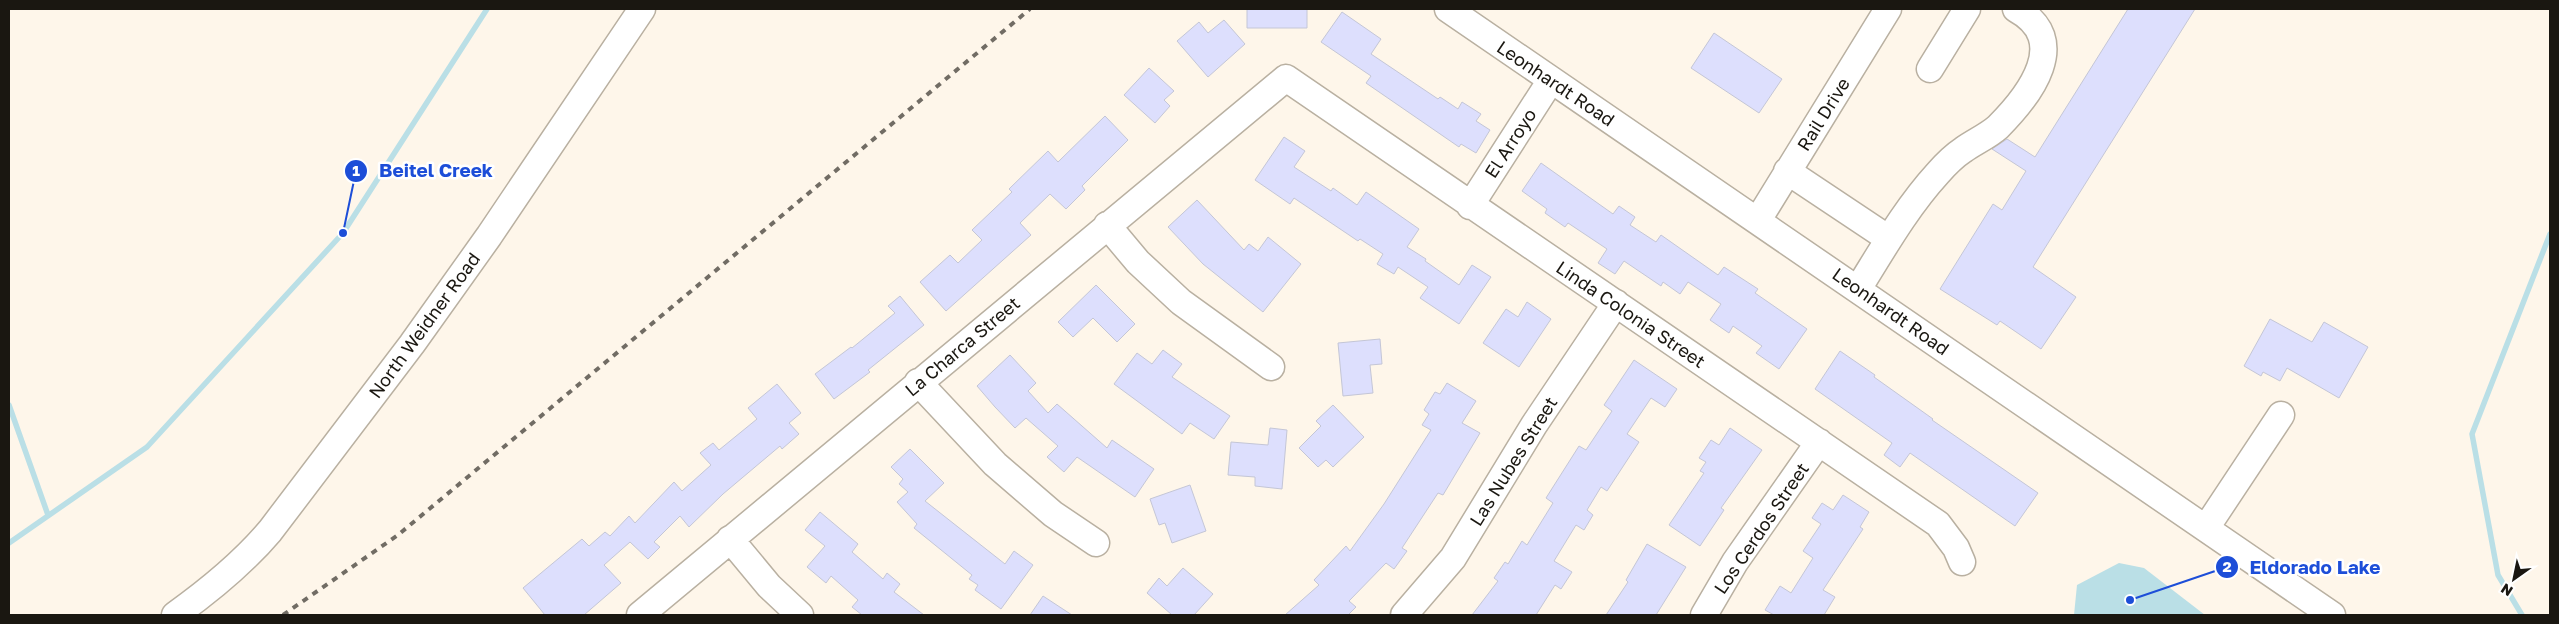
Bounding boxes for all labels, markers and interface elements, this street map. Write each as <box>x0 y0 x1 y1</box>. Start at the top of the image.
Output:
street label: Leonhardt Road <box>1493 35 1619 131</box>
street label: Rail Drive <box>1792 73 1854 155</box>
street label: El Arroyo <box>1479 104 1541 182</box>
callout: Beitel Creek <box>344 154 503 188</box>
text: Beitel Creek <box>379 158 493 181</box>
text: 1 <box>352 161 360 179</box>
street label: North Weidner Road <box>364 248 484 402</box>
street label: Linda Colonia Street <box>1552 256 1710 372</box>
street label: Leonhardt Road <box>1828 263 1954 359</box>
street label: La Charca Street <box>900 292 1024 400</box>
street label: Las Nubes Street <box>1464 392 1562 530</box>
street label: Los Cerdos Street <box>1709 458 1813 598</box>
callout: Eldorado Lake <box>2214 550 2391 584</box>
north arrow <box>2489 554 2539 604</box>
text: Eldorado Lake <box>2249 555 2381 578</box>
text: 2 <box>2222 557 2232 575</box>
text: N <box>2498 580 2516 600</box>

